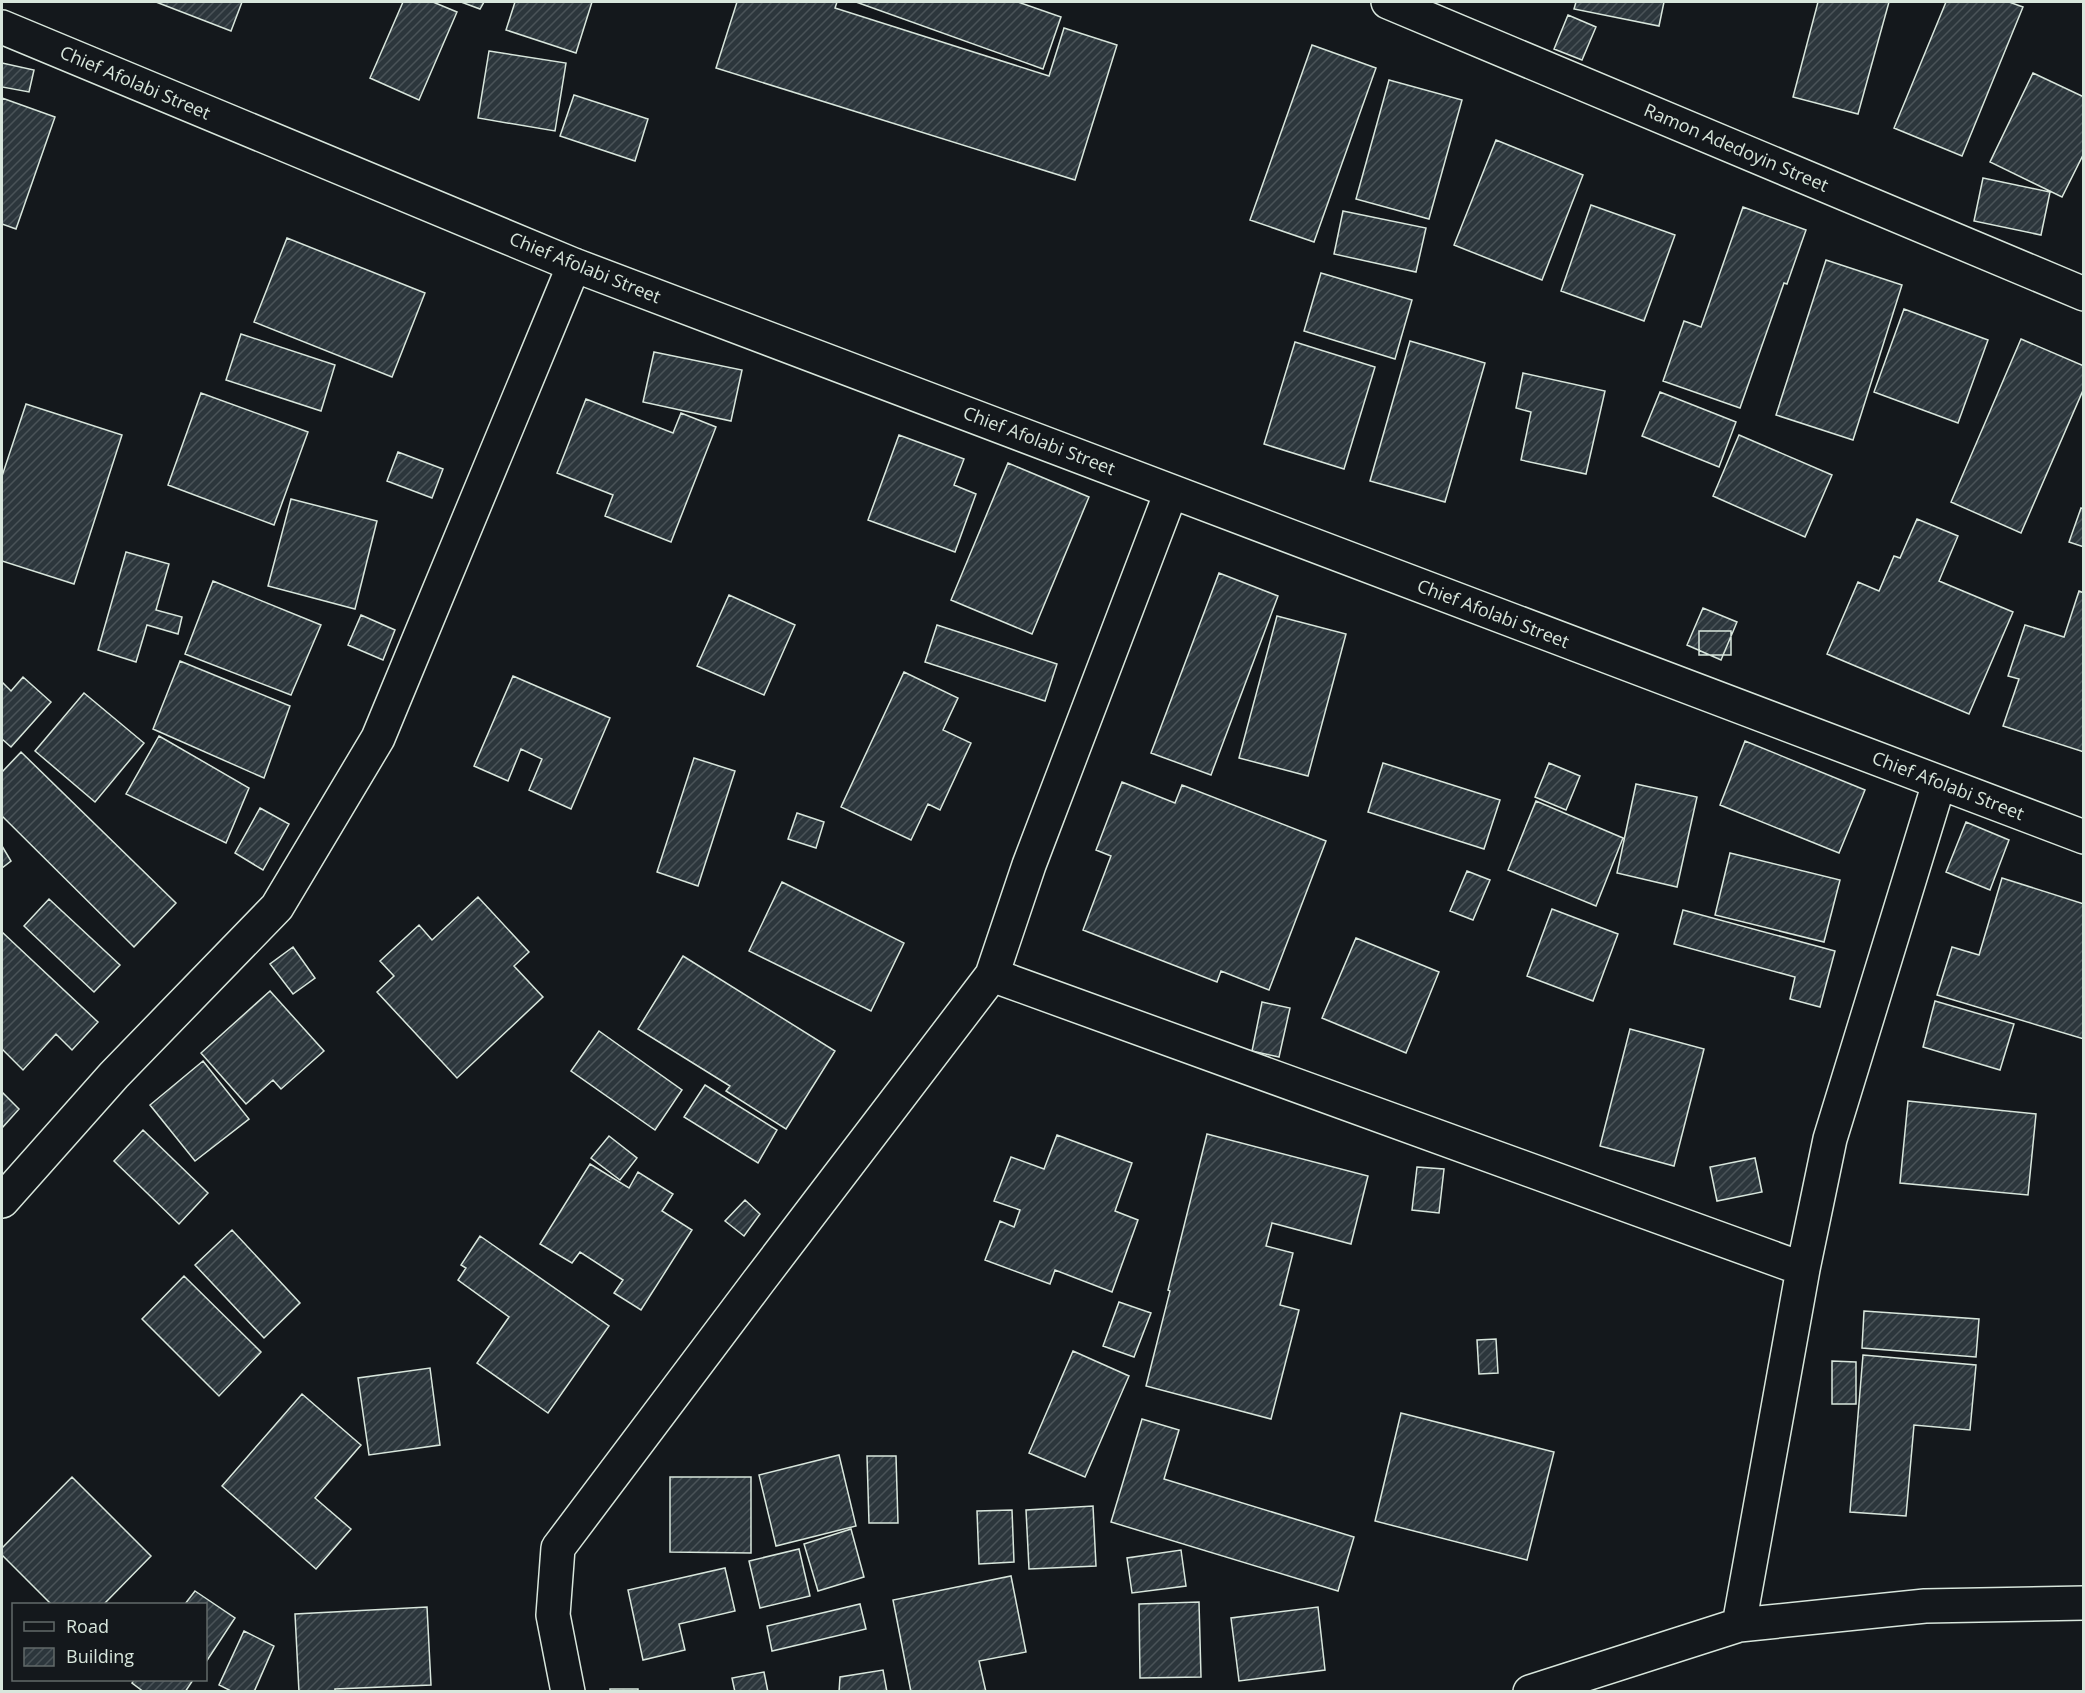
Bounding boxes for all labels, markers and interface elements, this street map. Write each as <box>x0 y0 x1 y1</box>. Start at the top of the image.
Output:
street label: Chief Afolabi Street <box>57 40 214 125</box>
street label: Ramon Adedoyin Street <box>1640 97 1832 197</box>
street label: Chief Afolabi Street <box>506 226 665 308</box>
street label: Chief Afolabi Street <box>960 400 1119 480</box>
street label: Chief Afolabi Street <box>1414 573 1573 653</box>
street label: Chief Afolabi Street <box>1869 745 2028 825</box>
legend <box>12 1603 207 1681</box>
text: Road <box>66 1614 109 1638</box>
text: Building <box>66 1644 134 1668</box>

